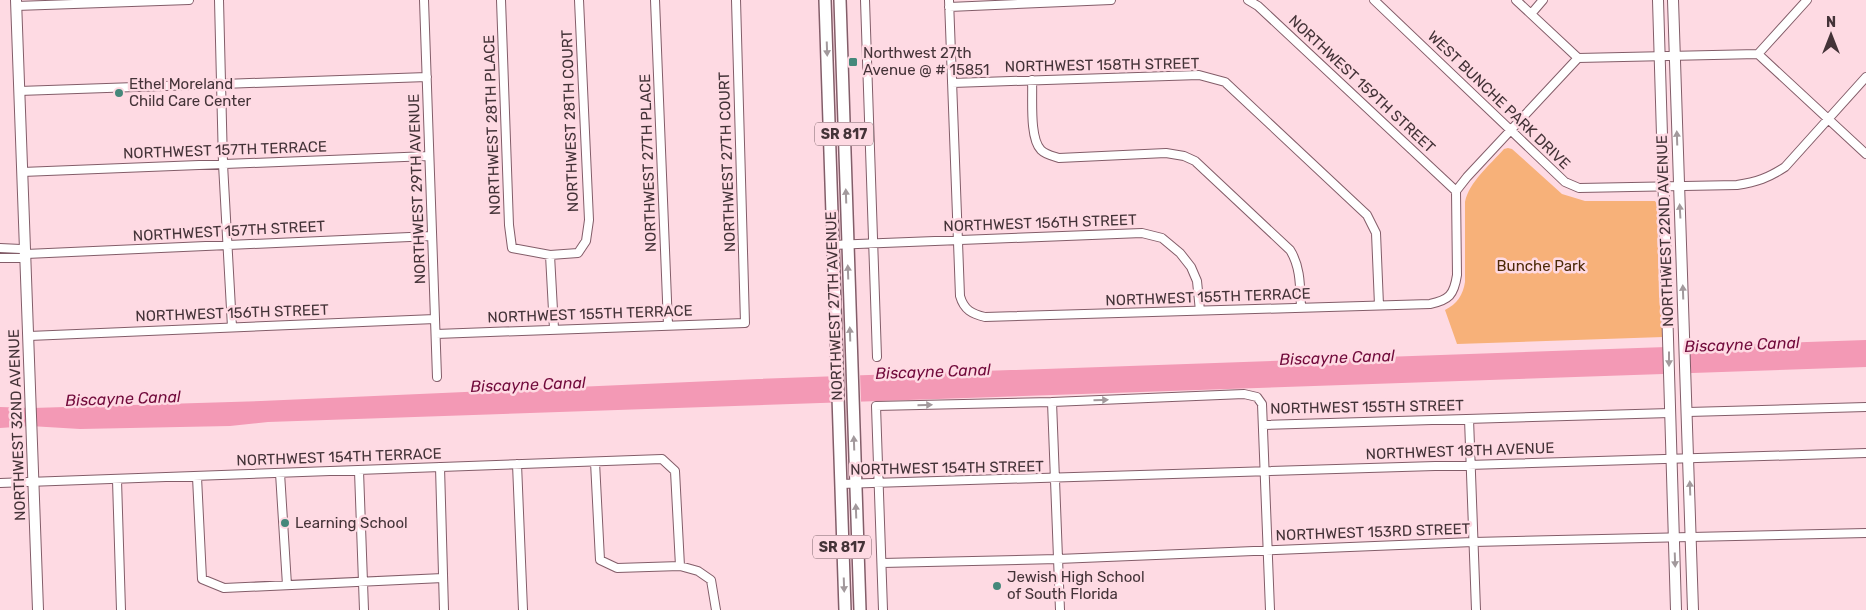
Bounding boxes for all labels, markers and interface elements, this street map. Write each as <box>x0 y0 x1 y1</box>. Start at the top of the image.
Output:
north arrow <box>1806 10 1856 60</box>
street label: NORTHWEST 159TH STREET <box>1285 11 1439 157</box>
text: N <box>1826 14 1836 31</box>
street label: WEST BUNCHE PARK DRIVE <box>1424 27 1574 173</box>
street label: NORTHWEST 28TH COURT <box>558 29 582 212</box>
street label: NORTHWEST 28TH PLACE <box>480 35 504 215</box>
one-way arrow <box>823 41 831 57</box>
place label: Northwest 27th Avenue @ # 15851 <box>863 44 989 79</box>
street label: NORTHWEST 158TH STREET <box>1005 54 1200 76</box>
marker: Northwest 27th Avenue @ # 15851 <box>847 56 859 68</box>
street label: NORTHWEST 27TH COURT <box>715 71 739 253</box>
street label: NORTHWEST 27TH PLACE <box>636 73 660 253</box>
place label: Ethel Moreland Child Care Center <box>129 75 252 110</box>
marker: Ethel Moreland Child Care Center <box>113 87 125 99</box>
street label: NORTHWEST 29TH AVENUE <box>405 93 429 285</box>
road number: SR 817 <box>815 122 873 146</box>
one-way arrow <box>1673 129 1681 145</box>
street label: NORTHWEST 22ND AVENUE <box>1653 135 1677 327</box>
street label: NORTHWEST 157TH TERRACE <box>123 137 327 163</box>
one-way arrow <box>842 187 850 203</box>
one-way arrow <box>1675 203 1683 219</box>
street label: NORTHWEST 27TH AVENUE <box>822 211 846 401</box>
street label: NORTHWEST 156TH STREET <box>943 211 1137 235</box>
street label: NORTHWEST 157TH STREET <box>132 217 326 245</box>
park label: Bunche Park <box>1497 257 1586 275</box>
one-way arrow <box>844 263 852 279</box>
street label: NORTHWEST 155TH TERRACE <box>1105 284 1311 310</box>
one-way arrow <box>1679 284 1687 300</box>
street label: NORTHWEST 156TH STREET <box>135 301 329 325</box>
street label: NORTHWEST 155TH TERRACE <box>487 301 693 327</box>
one-way arrow <box>846 326 854 342</box>
street label: NORTHWEST 32ND AVENUE <box>5 329 29 521</box>
water label: Biscayne Canal <box>1684 333 1801 356</box>
water label: Biscayne Canal <box>1279 346 1396 369</box>
one-way arrow <box>1665 351 1673 367</box>
water label: Biscayne Canal <box>875 360 992 383</box>
water label: Biscayne Canal <box>470 373 587 396</box>
water label: Biscayne Canal <box>65 387 182 410</box>
one-way arrow <box>1093 396 1109 404</box>
street label: NORTHWEST 155TH STREET <box>1270 396 1464 418</box>
one-way arrow <box>917 401 933 409</box>
one-way arrow <box>850 435 858 451</box>
street label: NORTHWEST 18TH AVENUE <box>1365 439 1555 463</box>
street label: NORTHWEST 154TH TERRACE <box>236 444 442 470</box>
street label: NORTHWEST 154TH STREET <box>850 457 1044 479</box>
one-way arrow <box>1686 480 1694 496</box>
one-way arrow <box>852 502 860 518</box>
place label: Learning School <box>295 514 408 532</box>
marker: Learning School <box>279 517 291 529</box>
street label: NORTHWEST 153RD STREET <box>1275 520 1471 544</box>
road number: SR 817 <box>813 536 871 558</box>
one-way arrow <box>1671 552 1679 568</box>
place label: Jewish High School of South Florida <box>1007 568 1145 603</box>
one-way arrow <box>840 578 848 594</box>
marker: Jewish High School of South Florida <box>991 580 1003 592</box>

